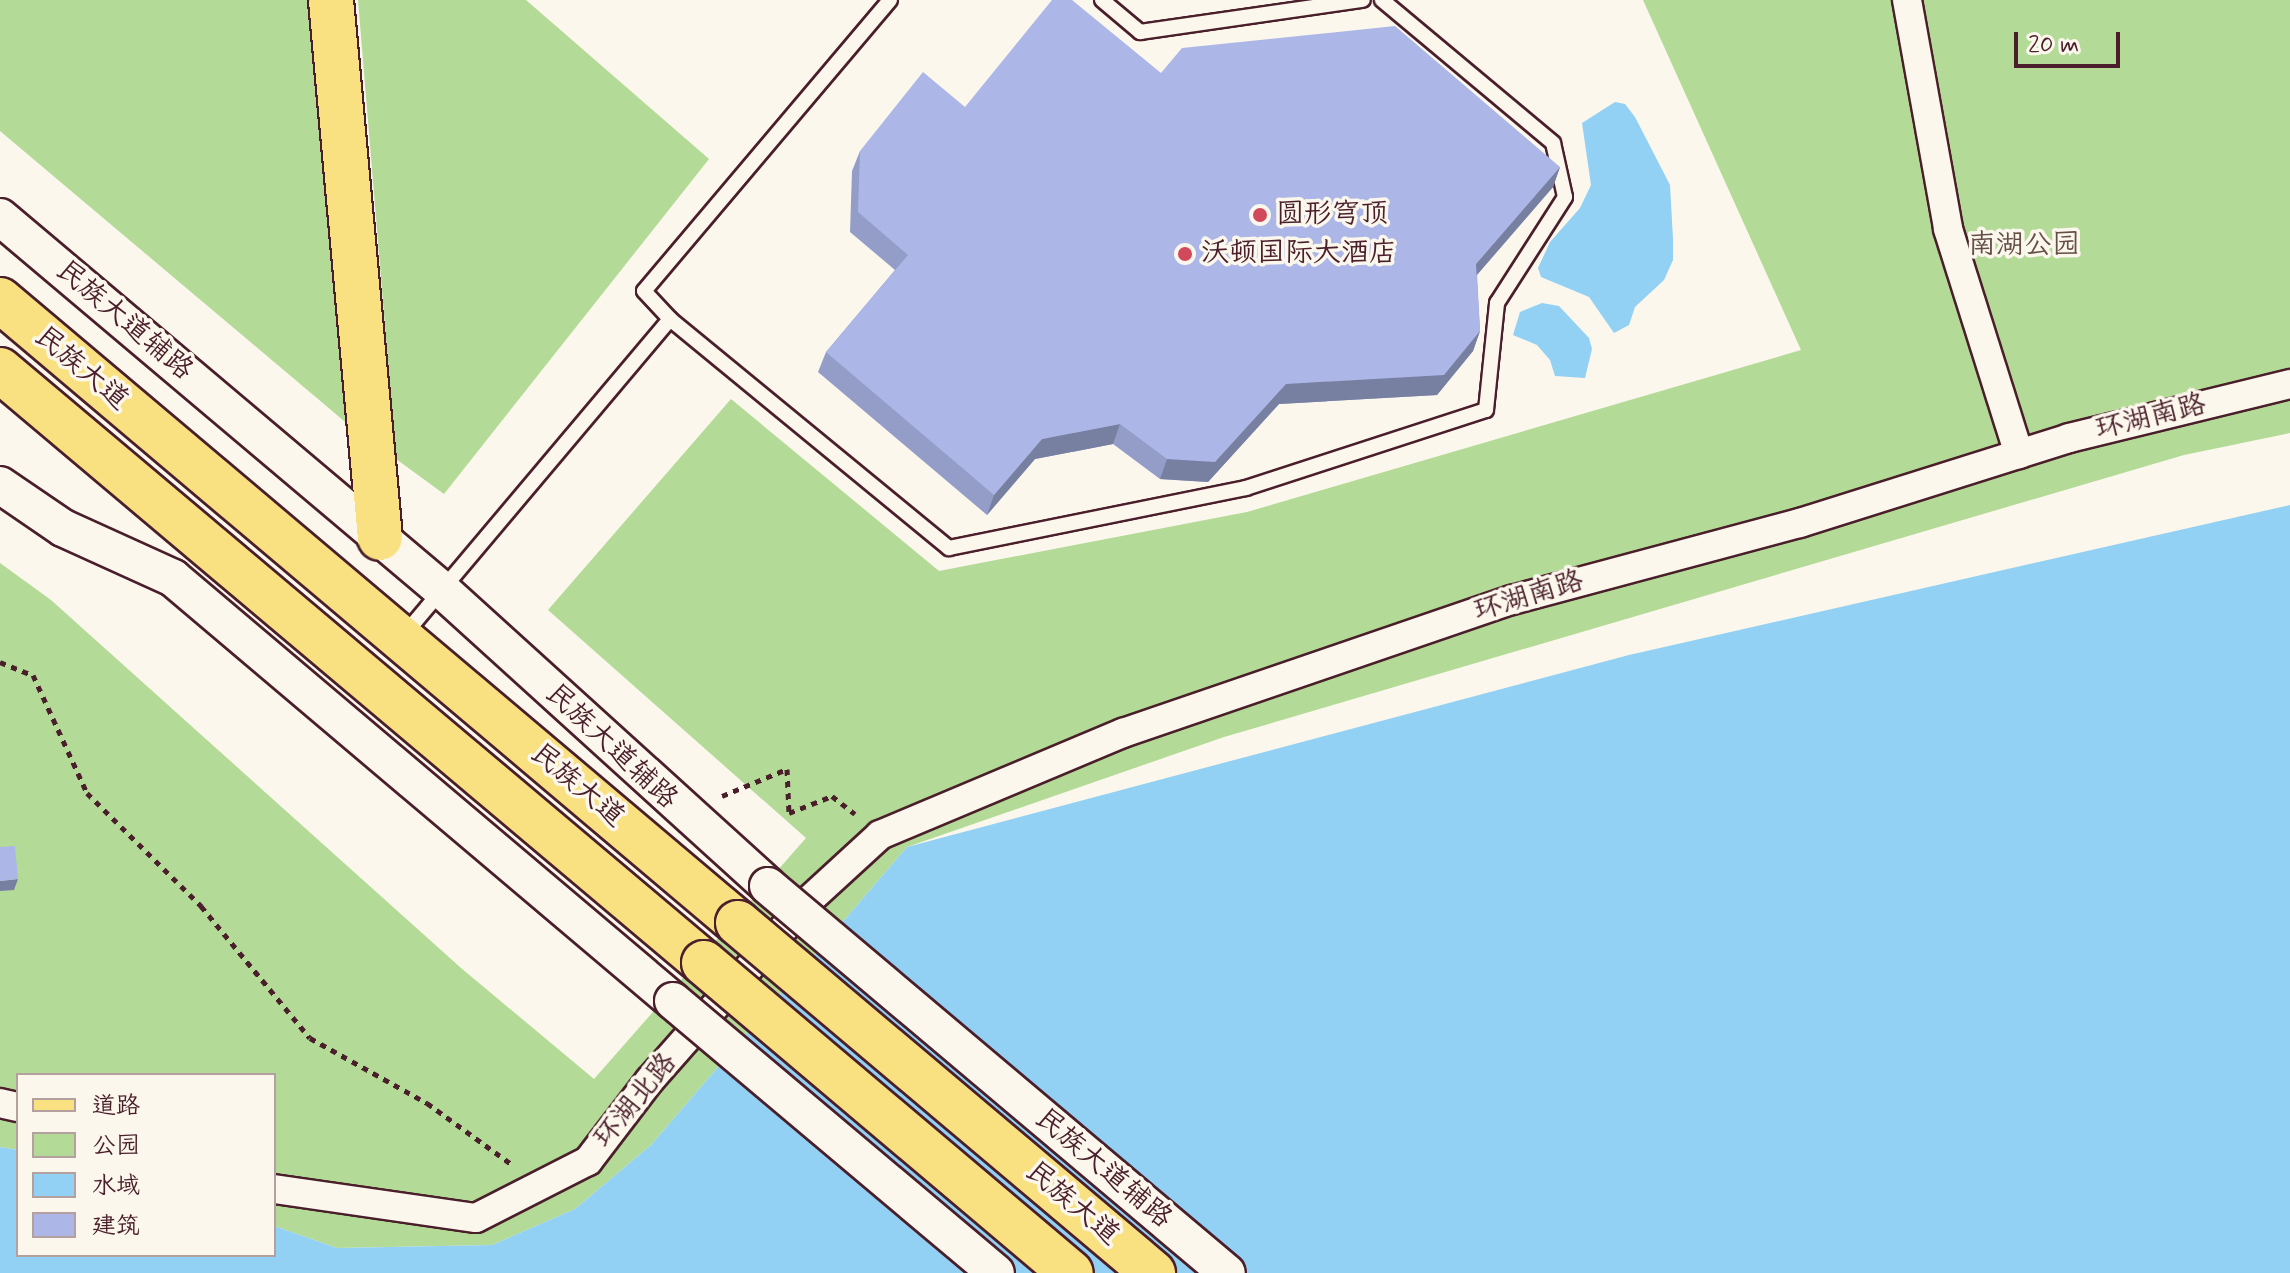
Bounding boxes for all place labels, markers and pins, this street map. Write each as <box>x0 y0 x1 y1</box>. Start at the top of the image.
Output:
place label: 圆形穹顶 <box>1276 198 1388 232</box>
marker: 圆形穹顶 <box>1251 206 1269 224</box>
place label: 沃顿国际大酒店 <box>1201 237 1397 271</box>
marker: 沃顿国际大酒店 <box>1176 245 1194 263</box>

